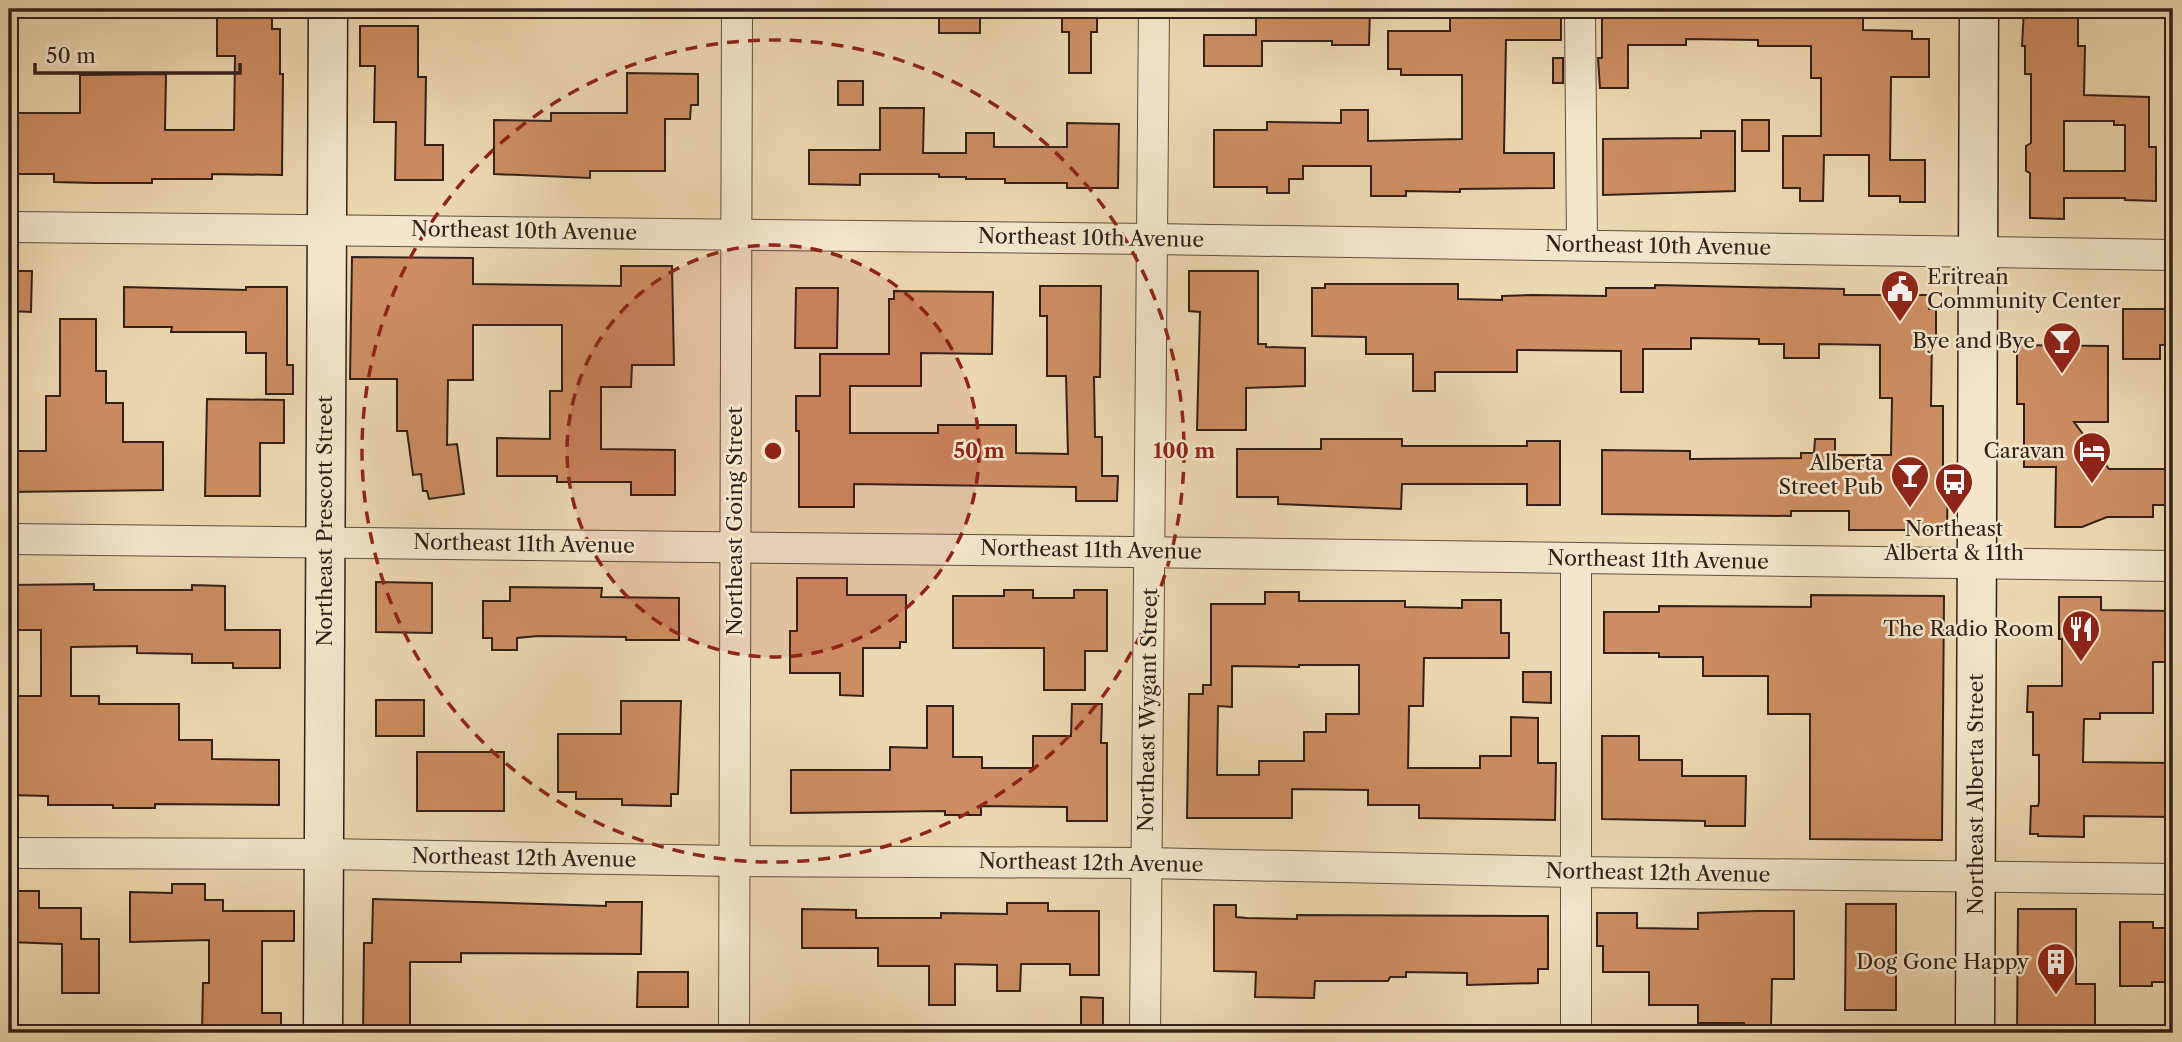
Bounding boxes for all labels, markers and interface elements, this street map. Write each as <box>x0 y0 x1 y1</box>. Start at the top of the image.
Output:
scale bar <box>35 32 240 76</box>
text: 50 m <box>46 43 96 68</box>
street label: Northeast 10th Avenue <box>411 216 637 245</box>
street label: Northeast 10th Avenue <box>978 223 1204 252</box>
street label: Northeast 10th Avenue <box>1545 231 1771 260</box>
place label: Eritrean Community Center <box>1927 264 2121 313</box>
public building icon: Eritrean Community Center <box>1879 268 1921 323</box>
bar icon: Bye and Bye <box>2041 320 2083 375</box>
place label: Bye and Bye <box>1912 328 2035 353</box>
street label: Northeast Prescott Street <box>312 395 337 647</box>
street label: Northeast Going Street <box>722 406 747 636</box>
hotel icon: Caravan <box>2071 430 2113 485</box>
text: 50 m <box>953 438 1005 463</box>
text: 100 m <box>1153 438 1215 463</box>
place label: Caravan <box>1983 438 2065 463</box>
centre of rings <box>761 439 785 463</box>
place label: Alberta Street Pub <box>1778 450 1884 499</box>
bar icon: Alberta Street Pub <box>1889 454 1931 509</box>
bus stop icon: Northeast Alberta & 11th <box>1933 461 1975 516</box>
place label: Northeast Alberta & 11th <box>1883 516 2024 565</box>
street label: Northeast 11th Avenue <box>413 529 635 558</box>
street label: Northeast 11th Avenue <box>980 535 1202 564</box>
street label: Northeast 11th Avenue <box>1547 545 1769 574</box>
street label: Northeast Wygant Street <box>1133 587 1162 832</box>
restaurant icon: The Radio Room <box>2060 608 2102 663</box>
place label: The Radio Room <box>1883 616 2054 641</box>
street label: Northeast Alberta Street <box>1963 673 1988 915</box>
street label: Northeast 12th Avenue <box>411 843 637 872</box>
street label: Northeast 12th Avenue <box>978 848 1204 877</box>
street label: Northeast 12th Avenue <box>1545 858 1771 887</box>
building icon: Dog Gone Happy <box>2035 941 2077 996</box>
place label: Dog Gone Happy <box>1856 949 2029 974</box>

